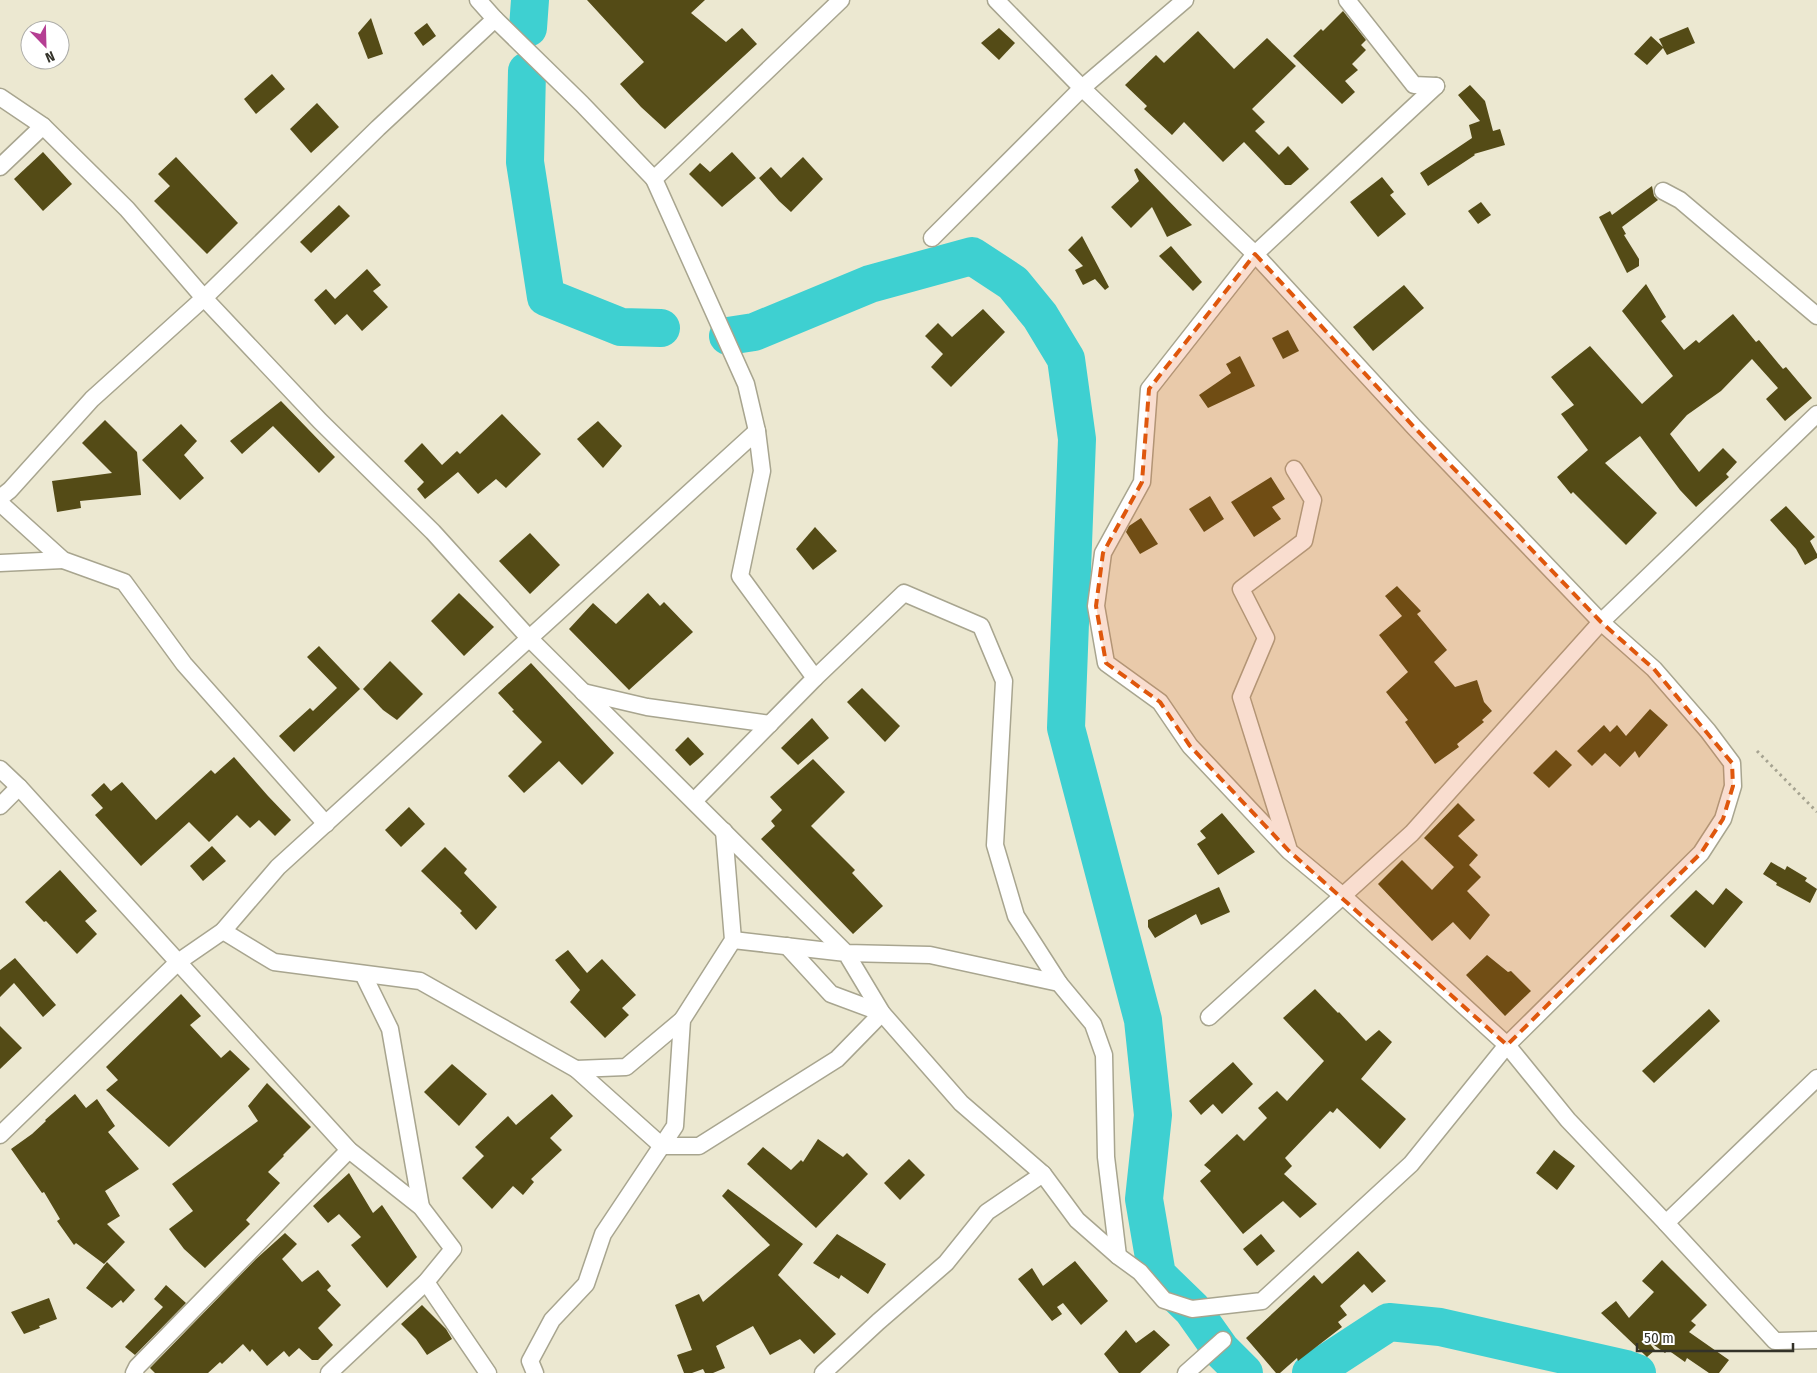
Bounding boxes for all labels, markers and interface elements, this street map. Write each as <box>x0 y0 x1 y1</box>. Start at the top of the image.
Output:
north arrow <box>20 20 70 70</box>
text: N <box>43 47 57 66</box>
scale bar <box>1637 1320 1793 1352</box>
text: 50 m <box>1644 1329 1674 1347</box>

